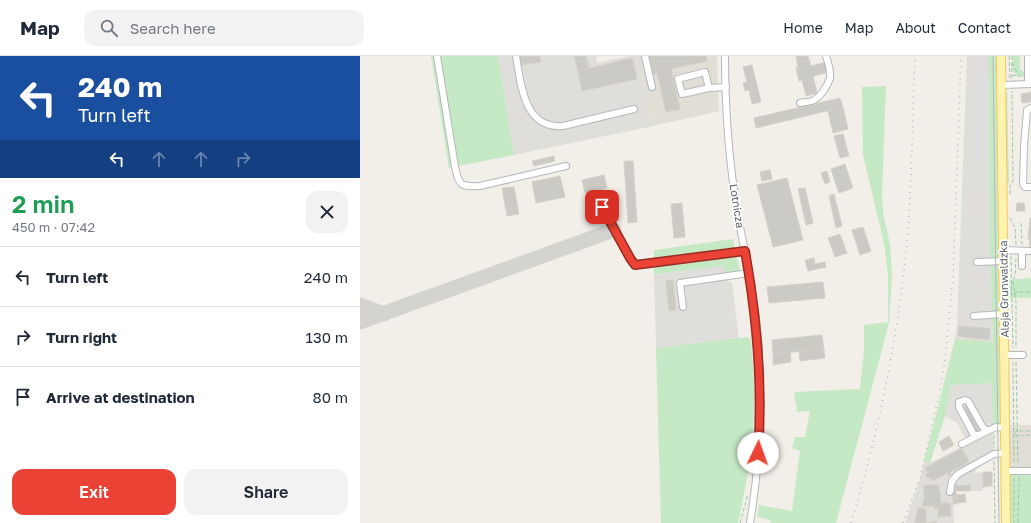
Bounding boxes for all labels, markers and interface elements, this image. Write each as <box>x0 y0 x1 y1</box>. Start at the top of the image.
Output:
search box <box>84 10 364 46</box>
text: Map <box>20 16 60 39</box>
icon: search <box>98 17 120 39</box>
text: Search here <box>130 19 216 37</box>
text: Home <box>783 19 823 36</box>
text: Map <box>845 19 873 36</box>
text: About <box>895 19 936 36</box>
text: Contact <box>958 19 1011 36</box>
text: 240 m <box>78 70 162 103</box>
icon: left <box>12 72 64 124</box>
text: Turn left <box>78 104 151 126</box>
icon: left <box>106 148 128 170</box>
icon: ahead <box>148 148 170 170</box>
icon: ahead <box>190 148 212 170</box>
icon: right <box>232 148 254 170</box>
street label: Lotnicza <box>728 183 747 229</box>
text: 2 min <box>12 189 74 218</box>
pin <box>585 190 619 224</box>
button: close <box>306 191 348 233</box>
icon: arrive <box>591 196 613 218</box>
text: 450 m · 07:42 <box>12 219 95 235</box>
street label: Aleja Grunwaldzka <box>996 240 1011 338</box>
icon: left <box>12 266 34 288</box>
text: Turn left <box>46 268 108 286</box>
text: 240 m <box>304 268 348 286</box>
icon: right <box>12 326 34 348</box>
text: Turn right <box>46 328 117 346</box>
text: 130 m <box>306 328 348 346</box>
icon: arrive <box>12 386 34 408</box>
text: Arrive at destination <box>46 388 195 406</box>
text: 80 m <box>313 388 348 406</box>
position arrow <box>737 432 779 474</box>
button: Exit <box>12 469 176 515</box>
button: Share <box>184 469 348 515</box>

